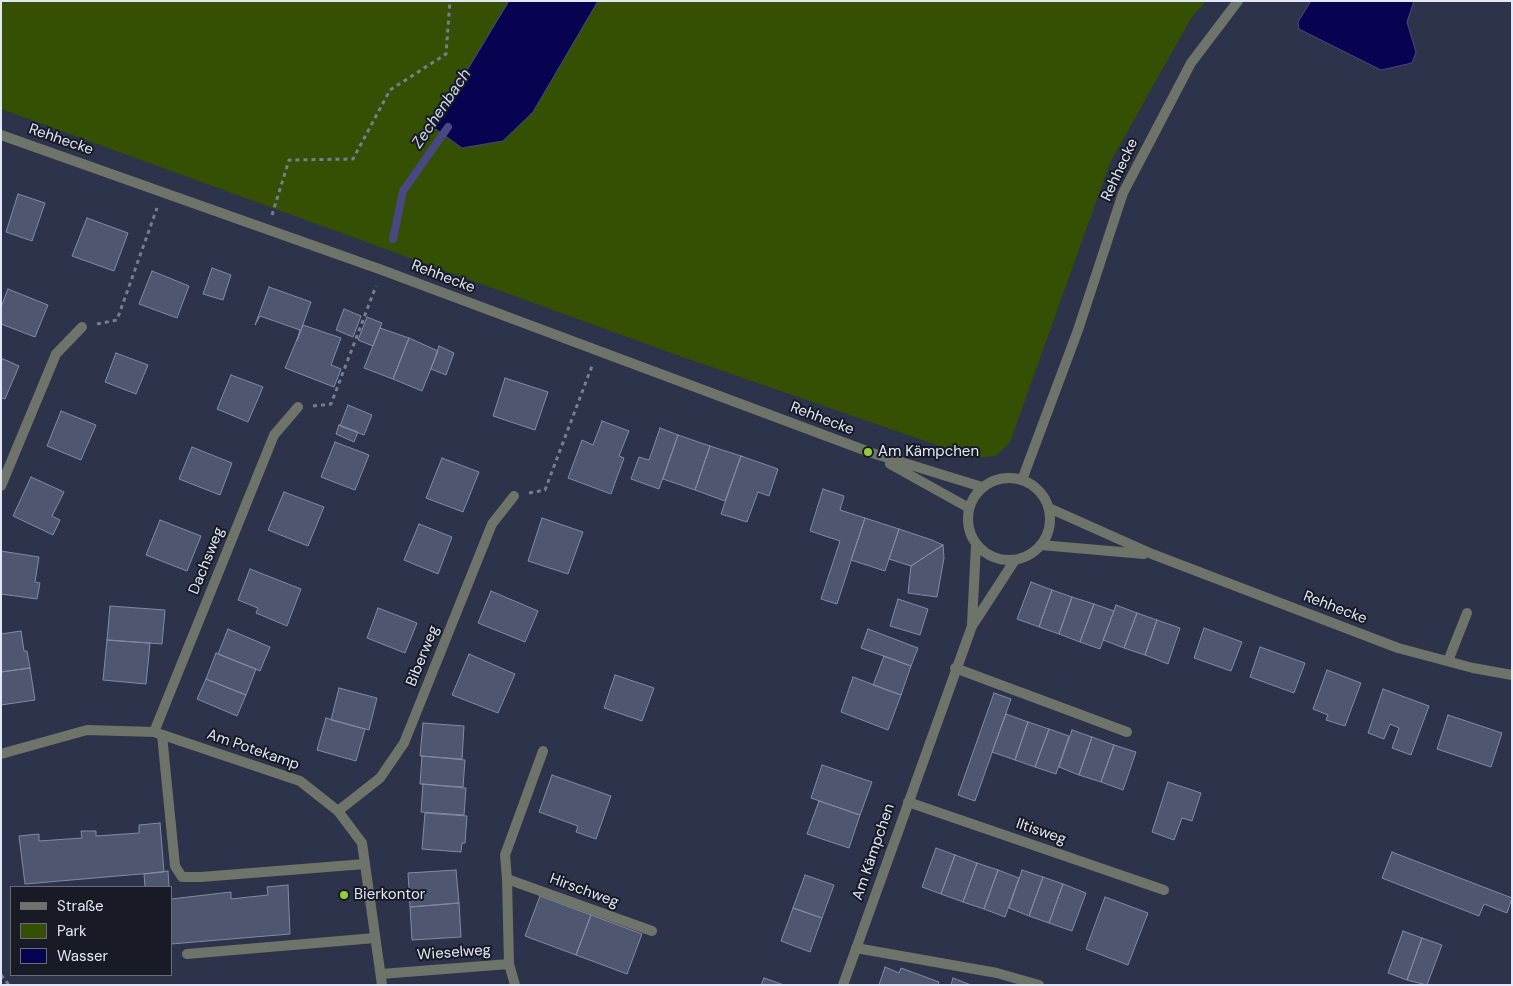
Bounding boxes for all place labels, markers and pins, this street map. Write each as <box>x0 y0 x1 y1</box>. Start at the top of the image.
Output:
place label: Am Kämpchen <box>878 443 979 461</box>
marker: Am Kämpchen <box>862 446 874 458</box>
place label: Bierkontor <box>354 886 425 904</box>
marker: Bierkontor <box>338 889 350 901</box>

